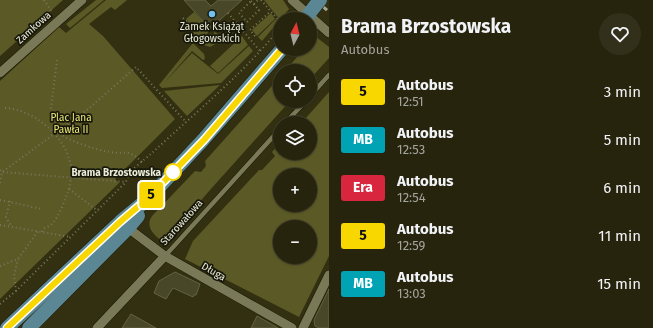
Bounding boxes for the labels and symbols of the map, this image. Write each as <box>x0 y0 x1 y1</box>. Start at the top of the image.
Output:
street label: Zamkowa <box>14 9 53 46</box>
marker: Zamek Książąt Głogowskich <box>207 9 217 19</box>
north arrow <box>273 12 317 56</box>
place label: Zamek Książąt Głogowskich <box>180 21 245 45</box>
park label: Plac Jana Pawła II <box>50 112 92 136</box>
marker: Brama Brzostowska <box>164 163 182 181</box>
place label: Brama Brzostowska <box>71 167 162 179</box>
line badge: 5 <box>138 182 164 208</box>
street label: Starowałowa <box>158 197 205 248</box>
street label: Długa <box>199 260 228 284</box>

